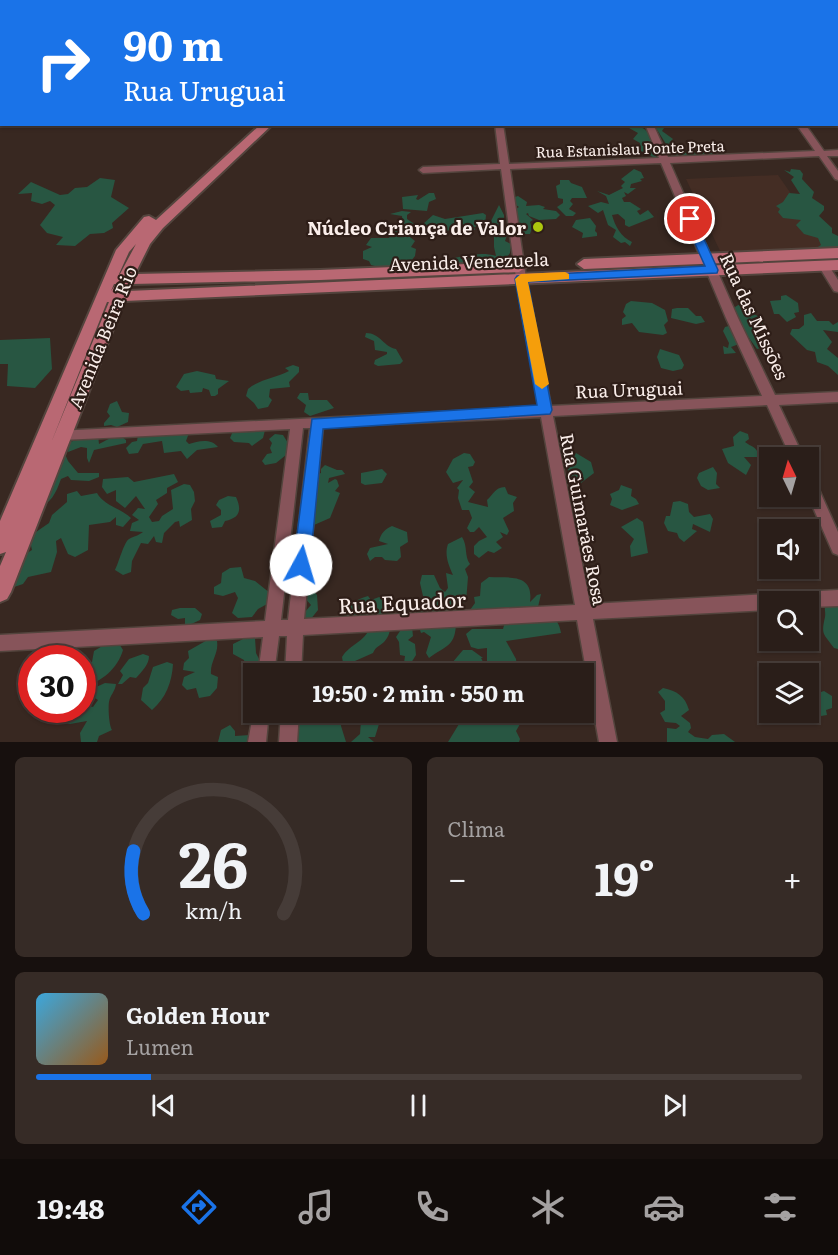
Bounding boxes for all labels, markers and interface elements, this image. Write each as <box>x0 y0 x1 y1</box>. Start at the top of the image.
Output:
text: 90 m <box>123 12 223 74</box>
icon: right <box>24 24 102 102</box>
text: Rua Uruguai <box>123 69 285 109</box>
street label: Rua Estanislau Ponte Preta <box>535 133 726 163</box>
pin <box>664 193 715 244</box>
icon: arrive <box>673 202 706 235</box>
place label: Núcleo Criança de Valor <box>307 214 526 241</box>
marker: Núcleo Criança de Valor <box>531 220 545 234</box>
street label: Avenida Venezuela <box>389 245 550 277</box>
street label: Rua das Missões <box>714 248 796 384</box>
street label: Avenida Beira Rio <box>61 262 143 412</box>
street label: Rua Uruguai <box>574 374 684 404</box>
street label: Rua Guimarães Rosa <box>554 431 614 607</box>
north arrow <box>759 447 819 507</box>
map controls <box>759 447 819 723</box>
button: sound <box>759 519 819 579</box>
position arrow <box>269 533 333 597</box>
street label: Rua Equador <box>337 582 467 620</box>
button: search <box>759 591 819 651</box>
speed limit sign: 30 <box>18 645 96 723</box>
button: layers <box>759 663 819 723</box>
text: 19:50 · 2 min · 550 m <box>313 676 524 709</box>
text: Clima <box>448 813 505 843</box>
text: 26 <box>178 815 248 907</box>
text: 19° <box>595 843 655 910</box>
text: − <box>448 852 467 901</box>
text: + <box>783 852 802 901</box>
text: km/h <box>185 894 242 926</box>
text: Golden Hour <box>126 998 269 1031</box>
text: Lumen <box>126 1031 194 1061</box>
icon: previous <box>147 1089 180 1122</box>
icon: pause <box>402 1089 435 1122</box>
icon: next <box>658 1089 691 1122</box>
icon: directions <box>178 1186 220 1228</box>
icon: music <box>295 1186 337 1228</box>
icon: phone <box>411 1186 453 1228</box>
icon: climate <box>527 1186 569 1228</box>
icon: car <box>643 1186 685 1228</box>
icon: filters <box>759 1186 801 1228</box>
text: 19:48 <box>37 1187 104 1227</box>

